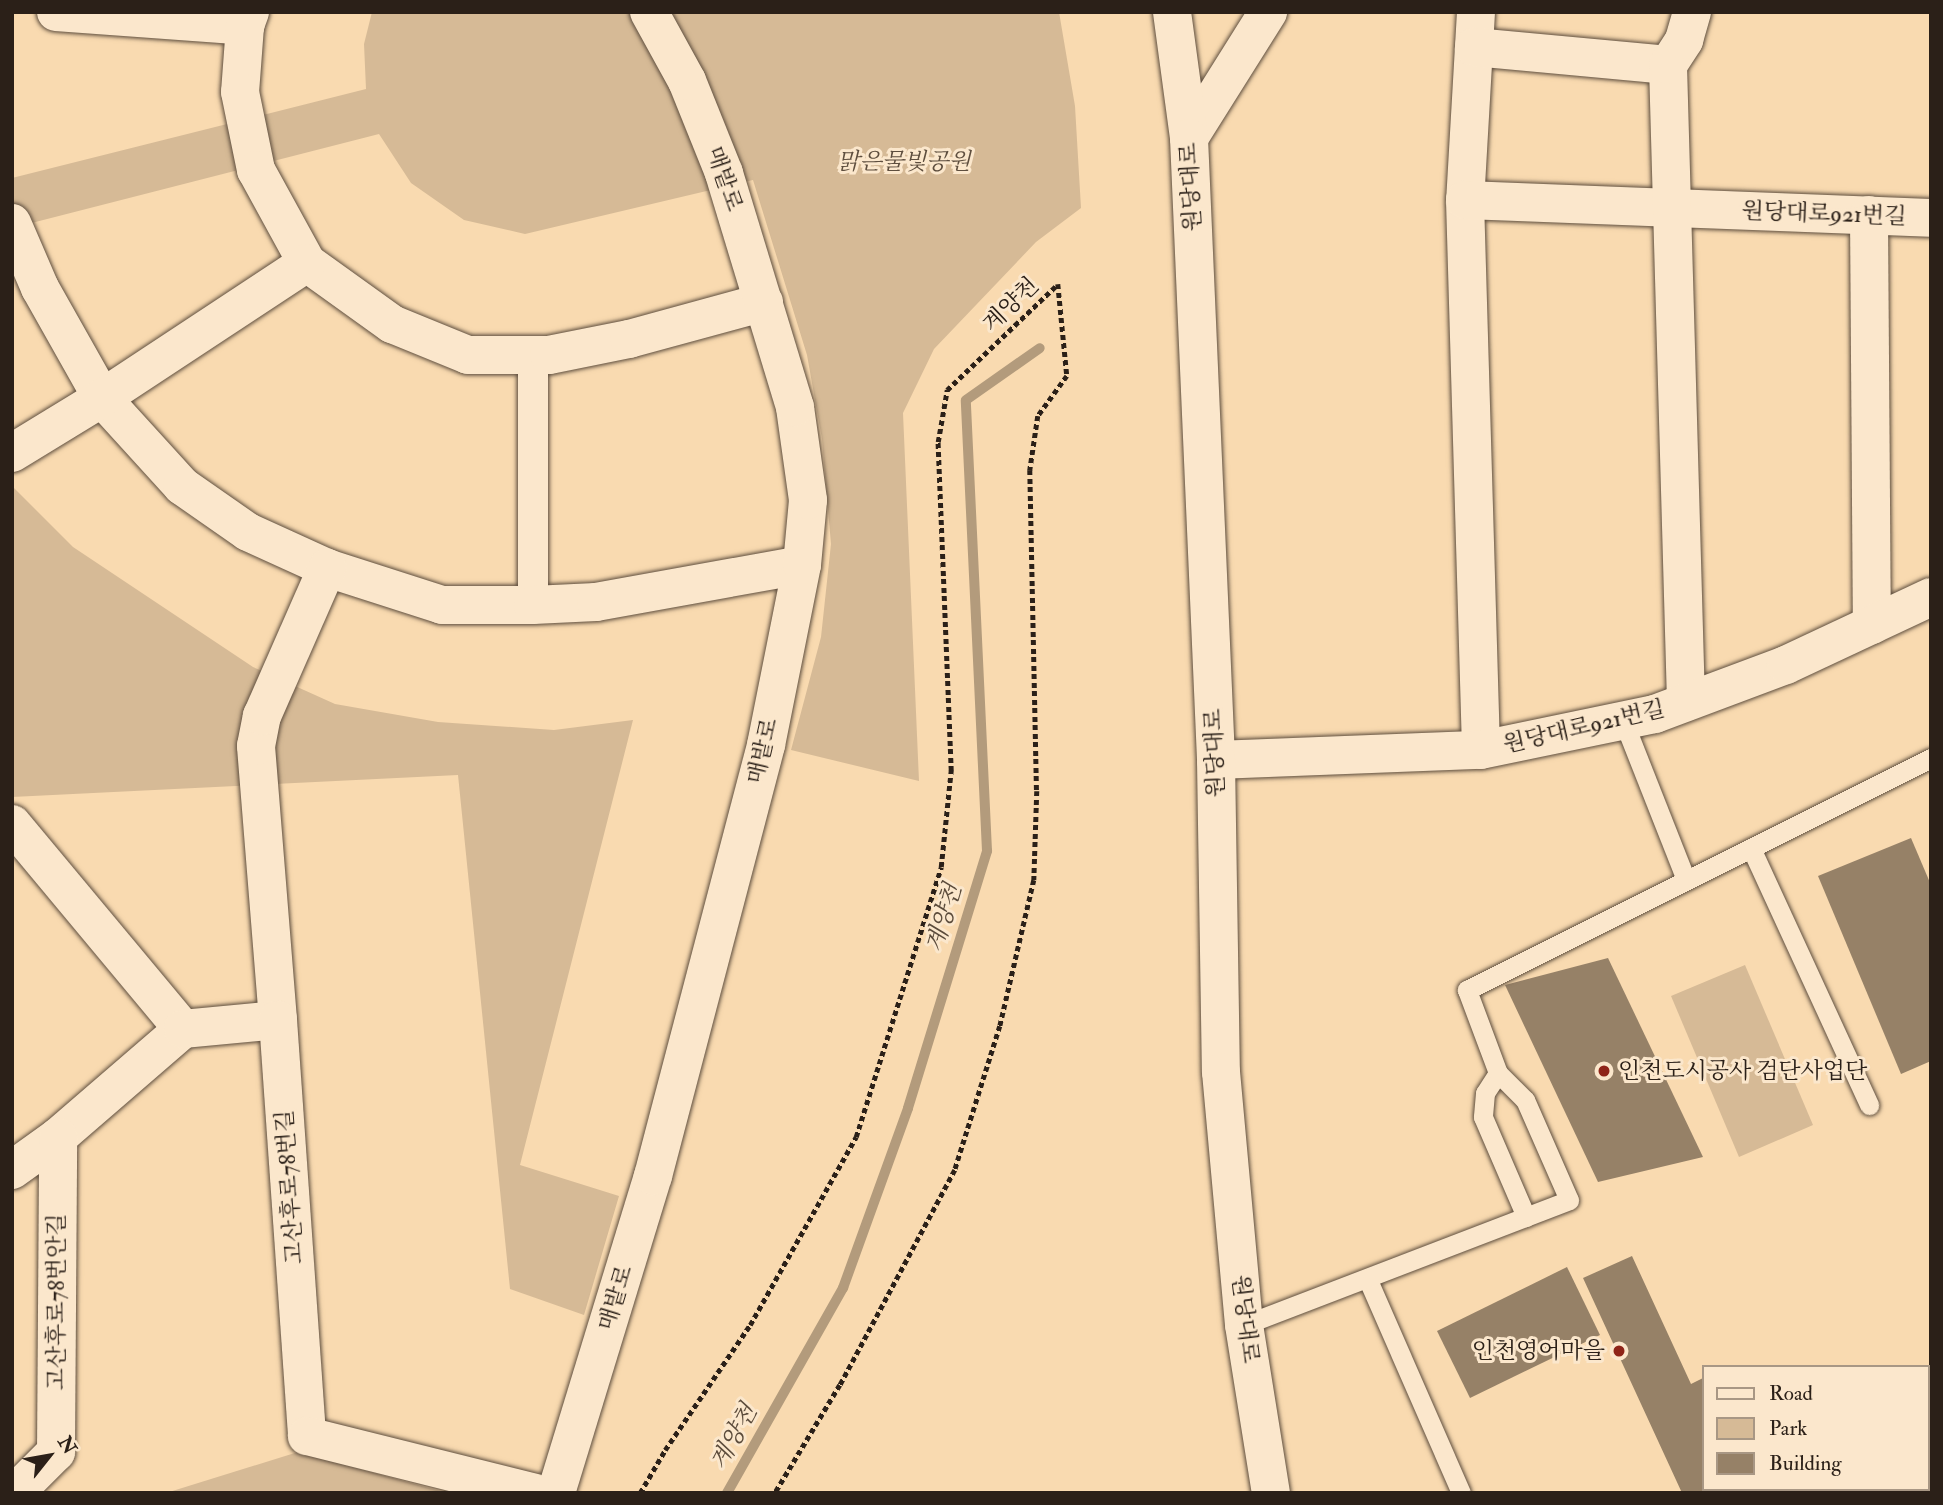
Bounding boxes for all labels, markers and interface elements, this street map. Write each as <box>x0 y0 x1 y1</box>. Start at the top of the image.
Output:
street label: 원당대로 <box>1175 142 1207 232</box>
street label: 매밭로 <box>700 143 748 215</box>
park label: 맑은물빛공원 <box>837 148 971 176</box>
street label: 원당대로921번길 <box>1741 197 1907 231</box>
street label: 계양천 <box>977 272 1045 338</box>
street label: 원당대로921번길 <box>1501 695 1667 759</box>
street label: 원당대로 <box>1200 708 1230 798</box>
street label: 매밭로 <box>742 715 784 787</box>
water label: 계양천 <box>920 881 968 955</box>
place label: 인천도시공사 검단사업단 <box>1618 1057 1867 1085</box>
marker: 인천도시공사 검단사업단 <box>1596 1063 1612 1079</box>
street label: 고산후로78번길 <box>271 1109 309 1265</box>
street label: 고산후로78번안길 <box>43 1214 71 1390</box>
street label: 매밭로 <box>593 1262 639 1334</box>
street label: 원당대로 <box>1226 1273 1264 1365</box>
place label: 인천영어마을 <box>1472 1337 1605 1365</box>
marker: 인천영어마을 <box>1611 1343 1627 1359</box>
legend <box>1702 1365 1929 1491</box>
text: Road <box>1769 1380 1813 1407</box>
water label: 계양천 <box>705 1400 763 1474</box>
text: Park <box>1769 1415 1807 1442</box>
north arrow <box>14 1421 84 1491</box>
text: N <box>52 1432 82 1459</box>
text: Building <box>1769 1450 1842 1477</box>

